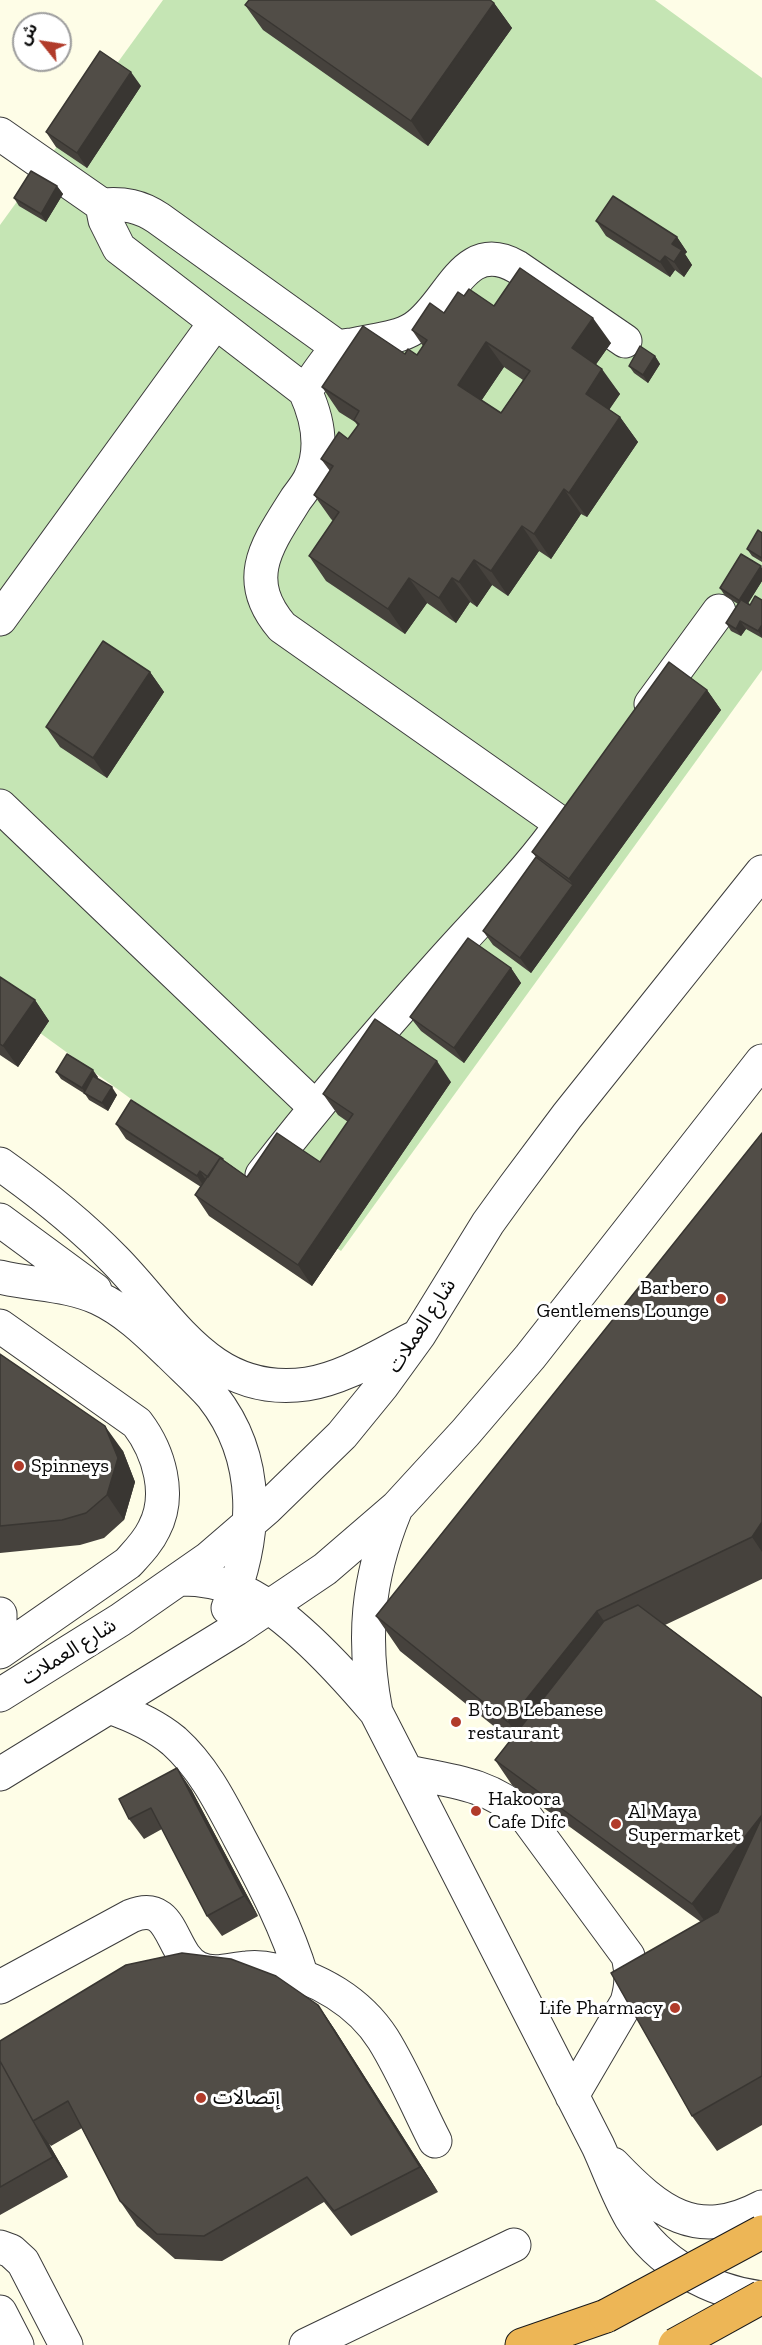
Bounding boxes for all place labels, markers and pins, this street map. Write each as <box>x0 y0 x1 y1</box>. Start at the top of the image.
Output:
place label: Barbero Gentlemens Lounge <box>537 1276 709 1323</box>
marker: Barbero Gentlemens Lounge <box>714 1292 728 1306</box>
place label: Spinneys <box>31 1454 109 1478</box>
marker: Spinneys <box>12 1459 26 1473</box>
place label: B to B Lebanese restaurant <box>468 1698 603 1745</box>
marker: B to B Lebanese restaurant <box>449 1715 463 1729</box>
place label: Hakoora Cafe Difc <box>488 1787 566 1834</box>
place label: Al Maya Supermarket <box>628 1800 741 1847</box>
marker: Hakoora Cafe Difc <box>469 1804 483 1818</box>
marker: Al Maya Supermarket <box>609 1817 623 1831</box>
place label: Life Pharmacy <box>539 1996 663 2020</box>
marker: Life Pharmacy <box>668 2001 682 2015</box>
place label: إتصالات <box>213 2086 280 2110</box>
marker: إتصالات <box>194 2091 208 2105</box>

